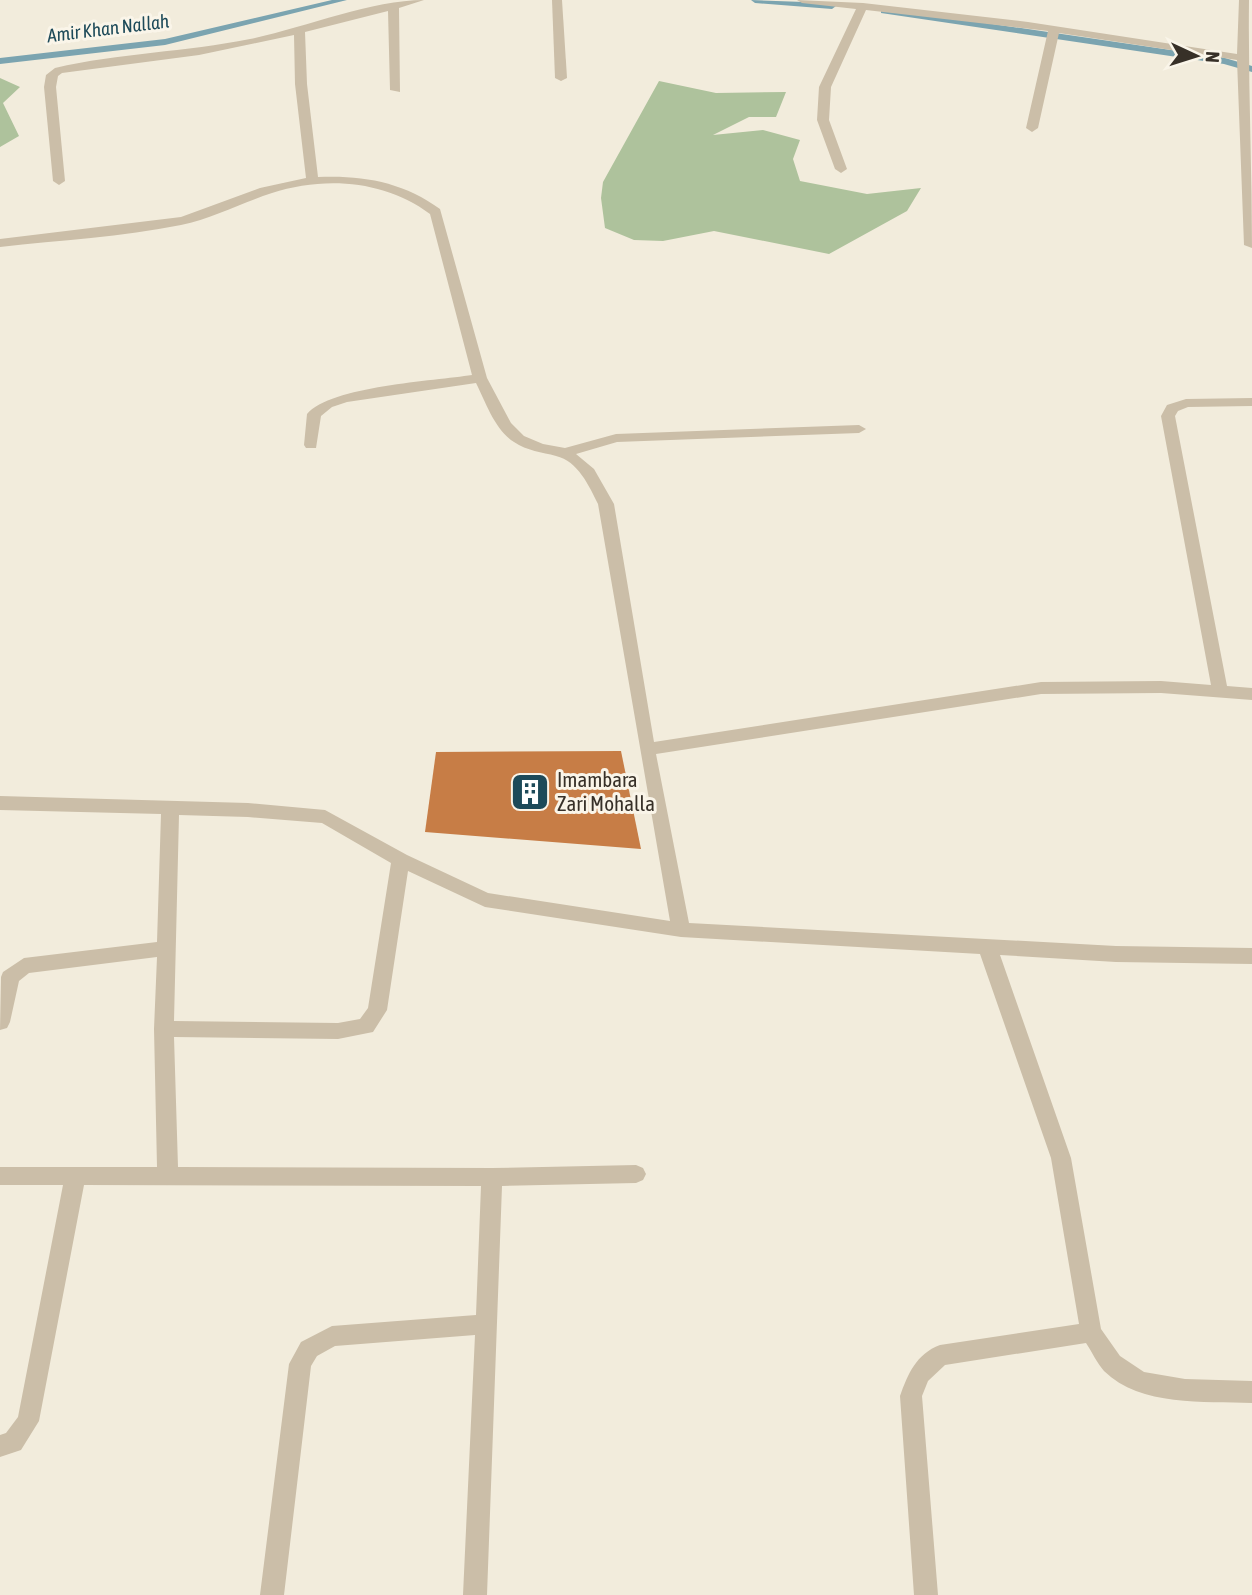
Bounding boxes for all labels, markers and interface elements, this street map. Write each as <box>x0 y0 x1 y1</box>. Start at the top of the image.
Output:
water label: Amir Khan Nallah <box>45 10 170 47</box>
north arrow <box>1161 21 1231 91</box>
text: N <box>1202 51 1224 64</box>
place label: Imambara Zari Mohalla <box>557 767 655 815</box>
building icon: Imambara Zari Mohalla <box>509 771 551 813</box>

